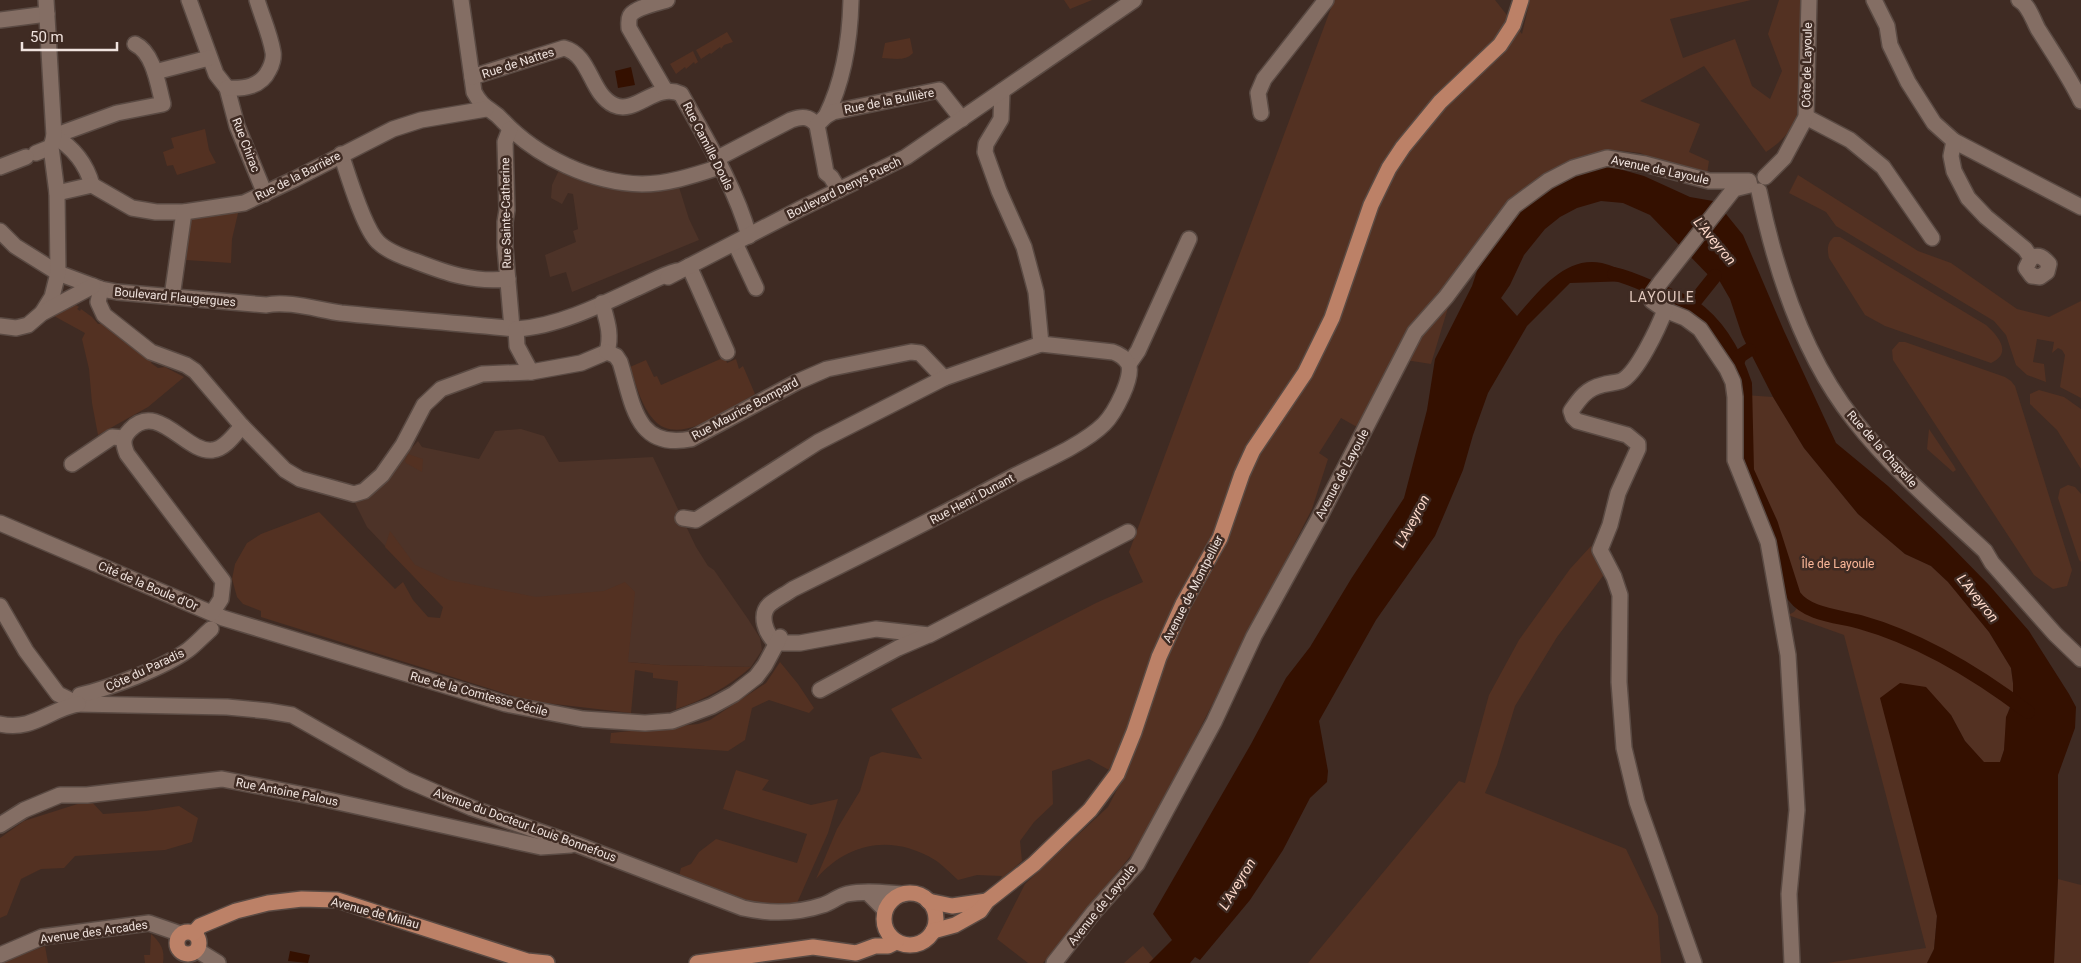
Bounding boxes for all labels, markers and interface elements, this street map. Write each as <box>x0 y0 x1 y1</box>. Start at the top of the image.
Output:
scale bar <box>22 20 118 52</box>
street label: Côte de Layoule <box>1799 22 1815 108</box>
text: 50 m <box>30 28 64 46</box>
street label: Rue de Nattes <box>480 45 556 81</box>
street label: Rue de la Bullière <box>843 85 935 117</box>
street label: Rue Camille Douls <box>680 100 736 192</box>
street label: Rue Chirac <box>229 116 263 174</box>
street label: Rue de la Barrière <box>253 149 343 203</box>
street label: Avenue de Layoule <box>1610 153 1710 187</box>
street label: Boulevard Denys Puech <box>785 154 903 222</box>
street label: Rue Sainte-Catherine <box>498 157 514 269</box>
water label: L'Aveyron <box>1691 214 1739 268</box>
street label: Boulevard Flaugergues <box>114 285 236 309</box>
district label: LAYOULE <box>1629 289 1695 305</box>
street label: Rue Maurice Bompard <box>689 375 801 443</box>
street label: Rue de la Chapelle <box>1844 408 1920 490</box>
street label: Avenue de Layoule <box>1312 427 1372 521</box>
street label: Rue Henri Dunant <box>928 471 1016 527</box>
water label: L'Aveyron <box>1392 492 1432 550</box>
street label: Avenue de Montpellier <box>1160 533 1226 645</box>
park label: Île de Layoule <box>1801 556 1874 571</box>
street label: Cité de la Boule d'Or <box>96 559 200 613</box>
water label: L'Aveyron <box>1954 571 2002 625</box>
street label: Côte du Paradis <box>104 646 186 694</box>
street label: Rue de la Comtesse Cécile <box>409 669 549 719</box>
street label: Rue Antoine Palous <box>235 775 339 809</box>
street label: Avenue du Docteur Louis Bonnefous <box>432 785 618 865</box>
water label: L'Aveyron <box>1215 855 1259 913</box>
street label: Avenue de Layoule <box>1065 862 1139 948</box>
street label: Avenue de Millau <box>329 895 421 931</box>
street label: Avenue des Arcades <box>39 918 149 946</box>

